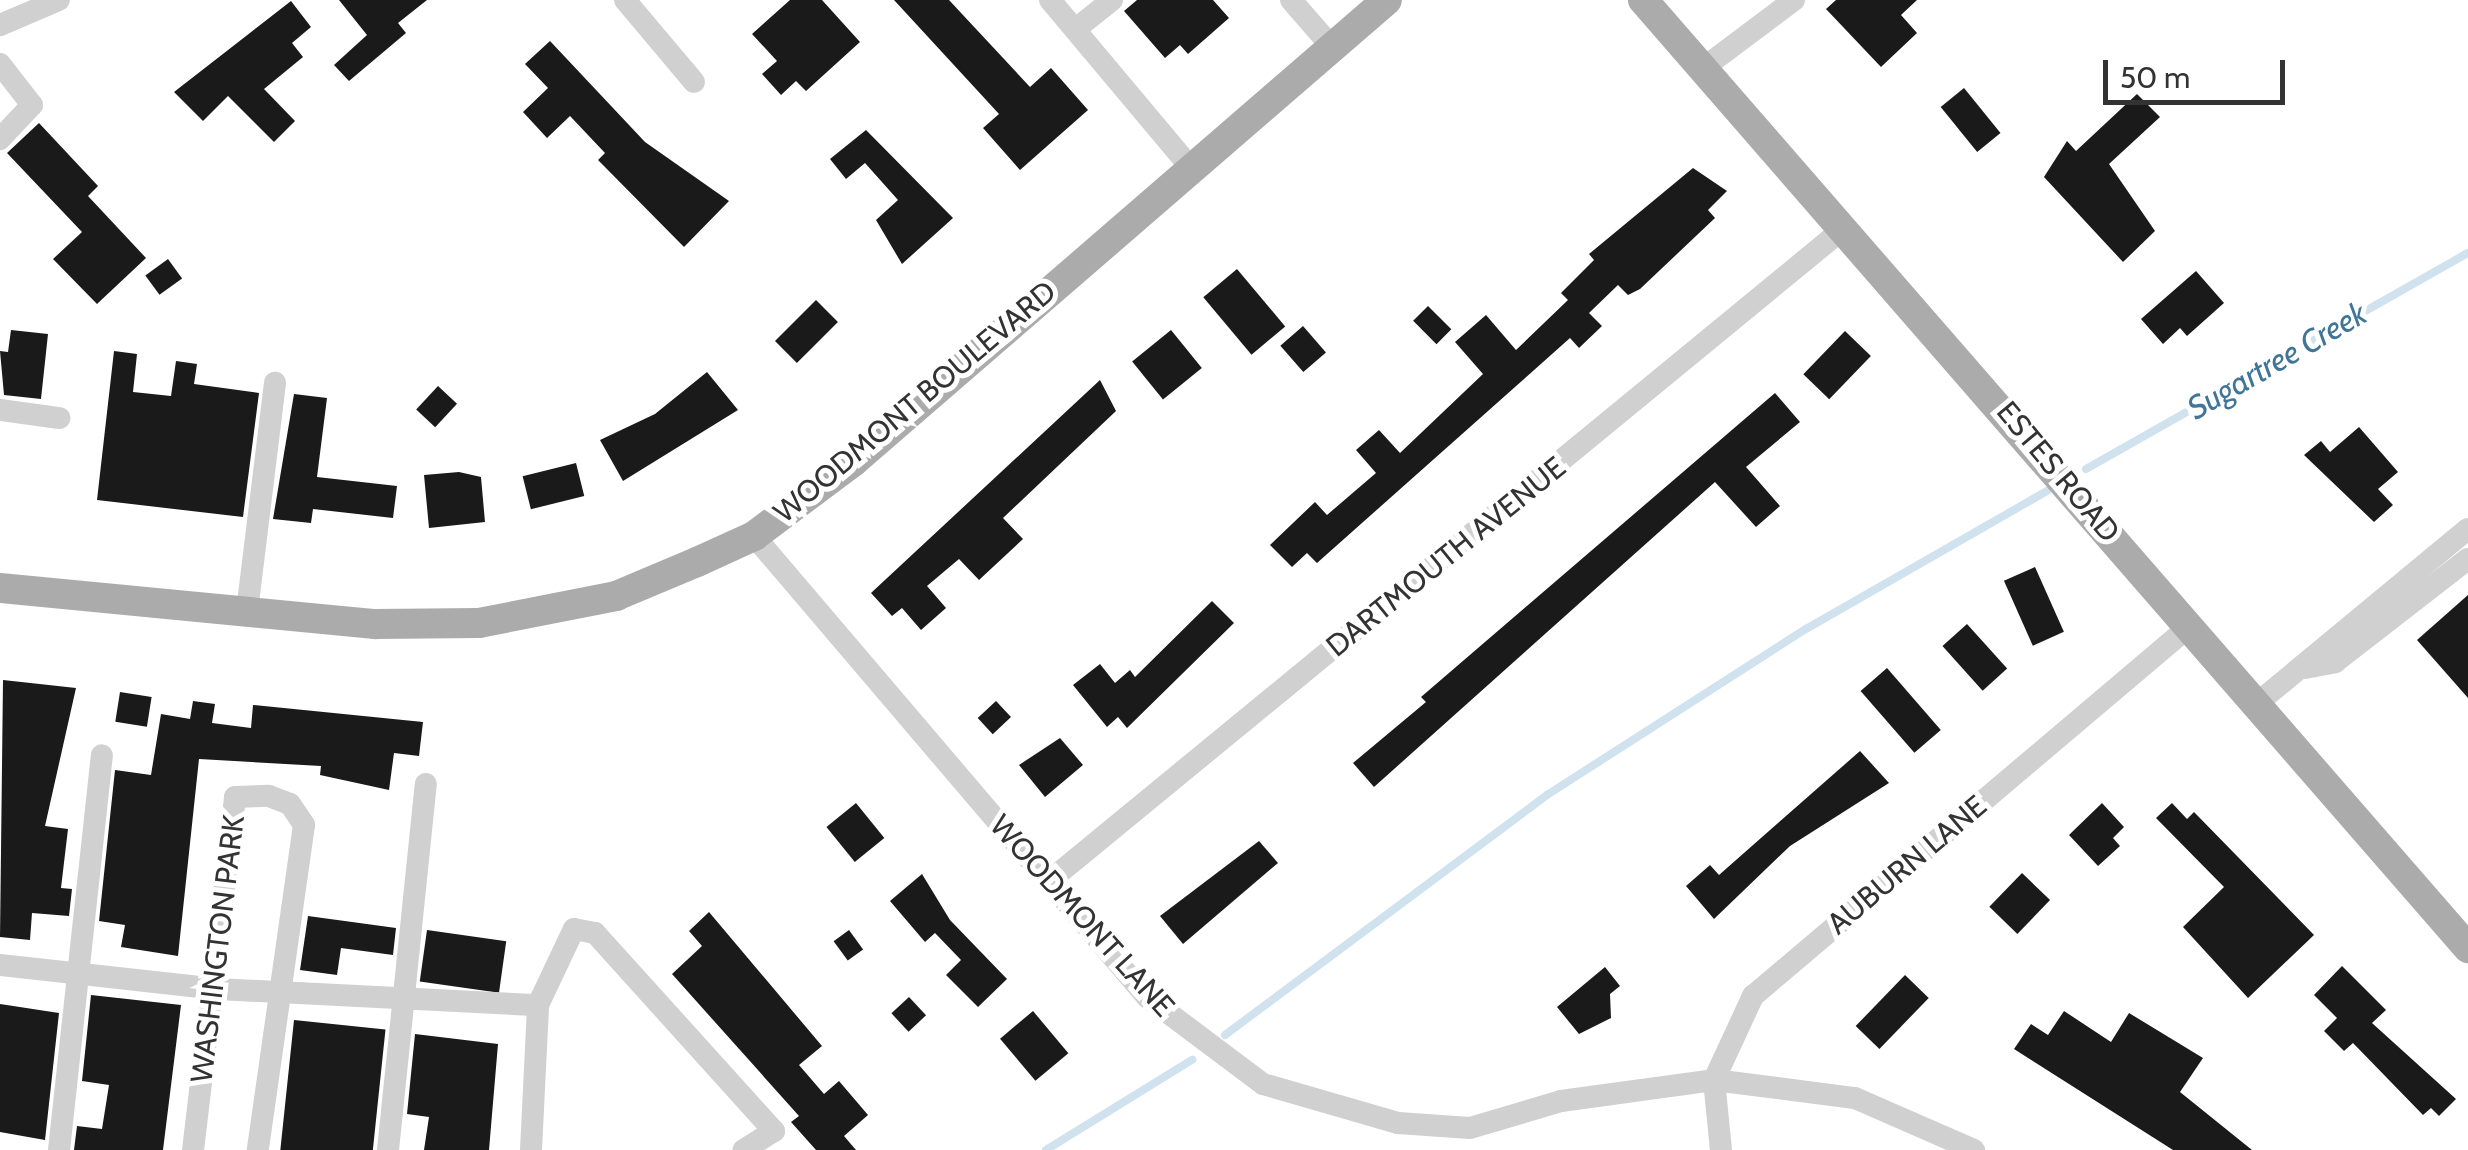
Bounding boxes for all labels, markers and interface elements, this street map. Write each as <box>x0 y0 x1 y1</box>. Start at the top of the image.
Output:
scale bar <box>2108 40 2290 102</box>
text: 50 m <box>2120 59 2190 96</box>
street label: WOODMONT BOULEVARD <box>767 274 1063 530</box>
water label: Sugartree Creek <box>2181 294 2373 428</box>
street label: ESTES ROAD <box>1989 394 2127 550</box>
street label: DARTMOUTH AVENUE <box>1319 450 1573 664</box>
street label: AUBURN LANE <box>1820 788 1994 942</box>
street label: WOODMONT LANE <box>982 808 1182 1024</box>
street label: WASHINGTON PARK <box>184 813 252 1085</box>

